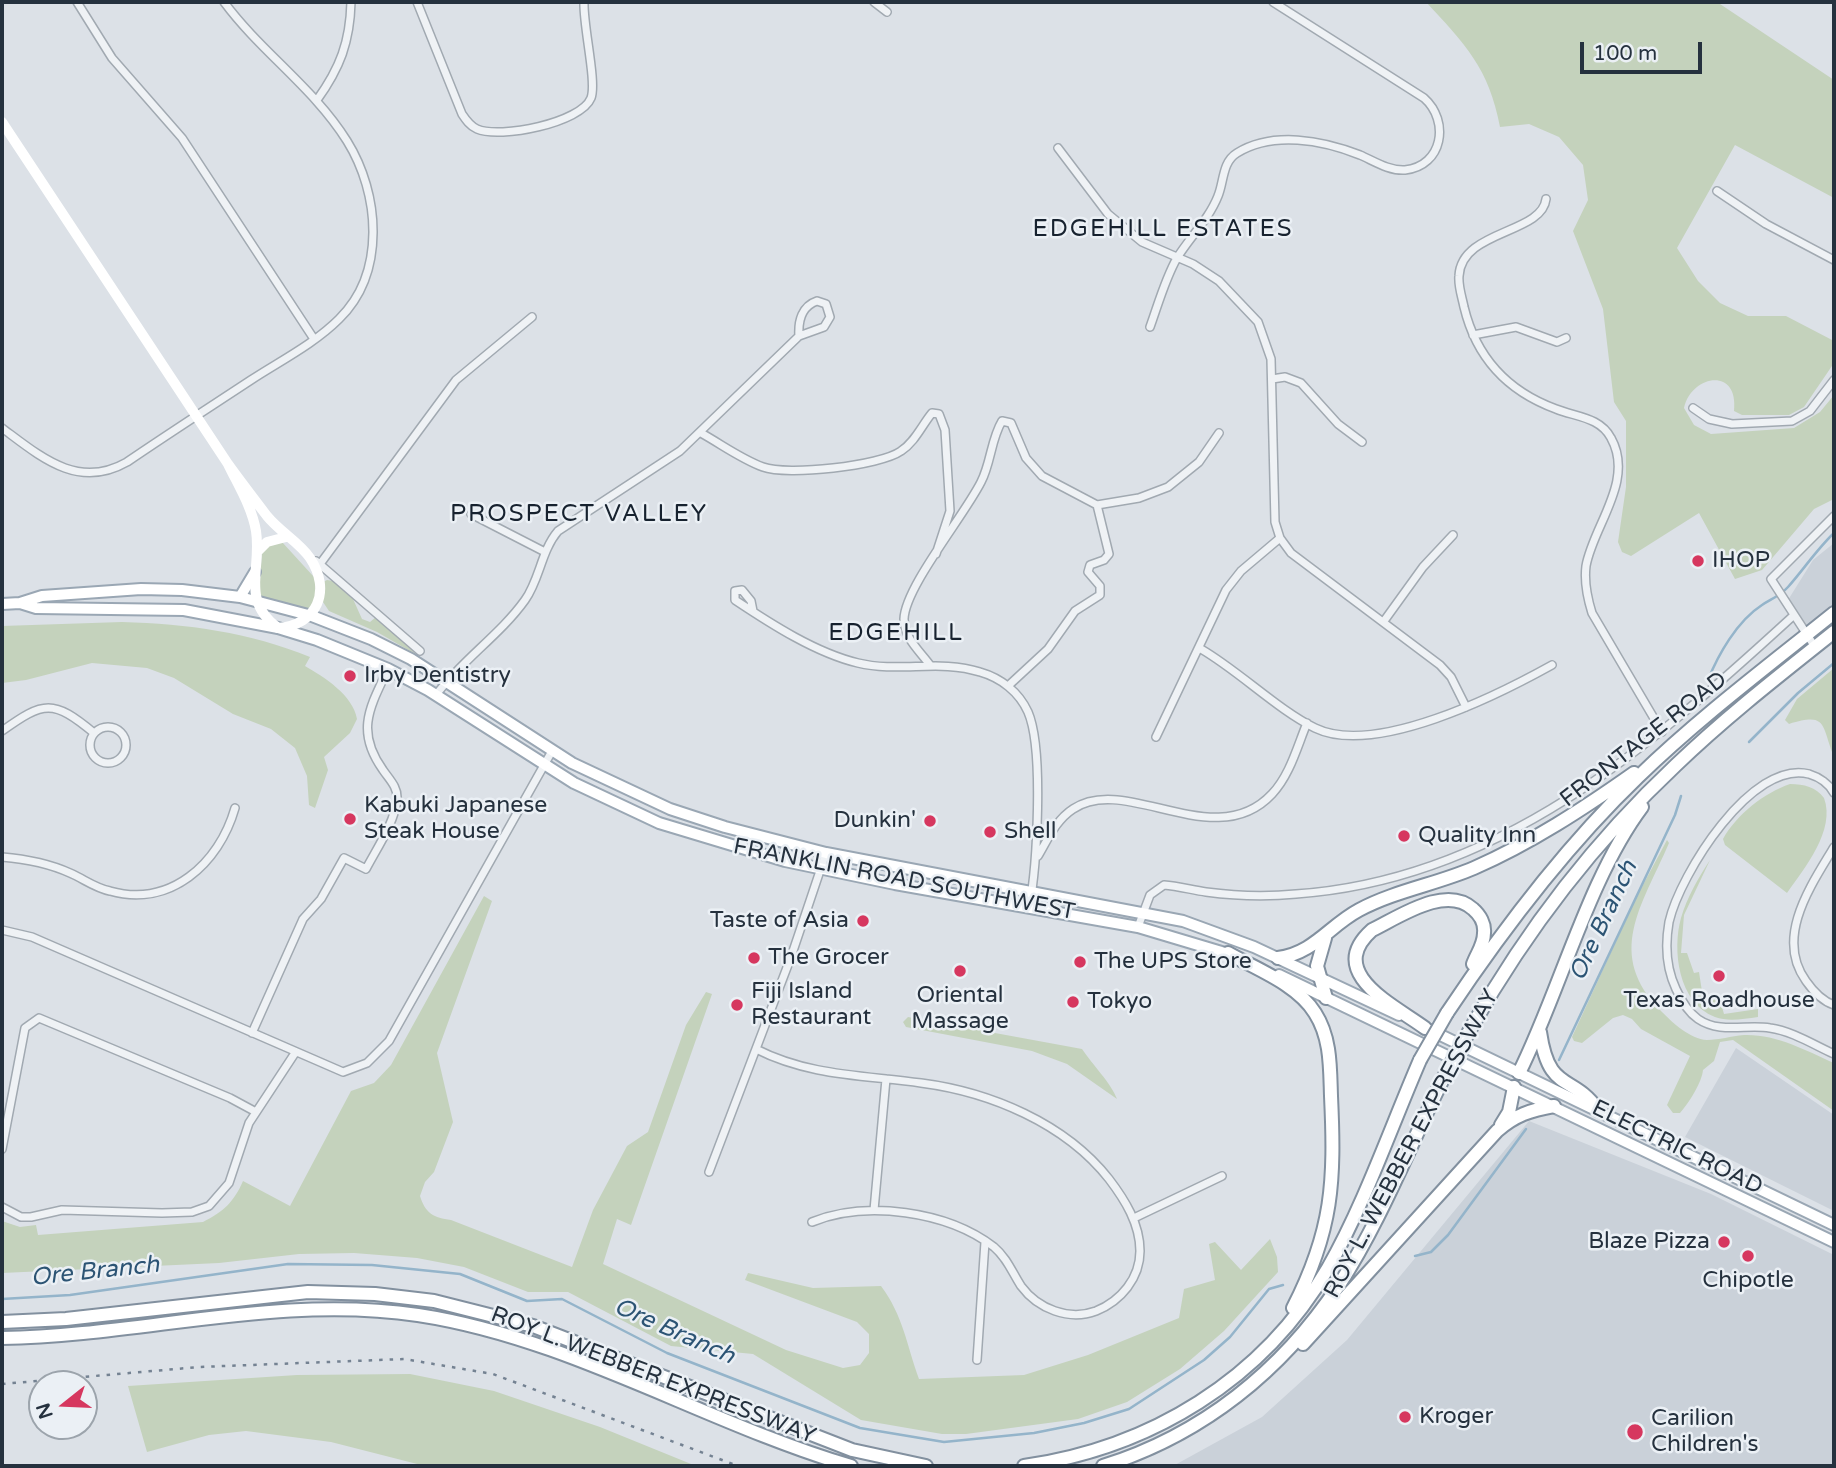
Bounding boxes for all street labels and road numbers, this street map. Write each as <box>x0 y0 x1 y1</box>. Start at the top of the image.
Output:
street label: FRONTAGE ROAD <box>1555 666 1733 814</box>
street label: FRANKLIN ROAD SOUTHWEST <box>731 833 1077 927</box>
street label: ROY L. WEBBER EXPRESSWAY <box>1319 985 1505 1303</box>
street label: ELECTRIC ROAD <box>1587 1095 1767 1201</box>
street label: ROY L. WEBBER EXPRESSWAY <box>487 1301 819 1451</box>

